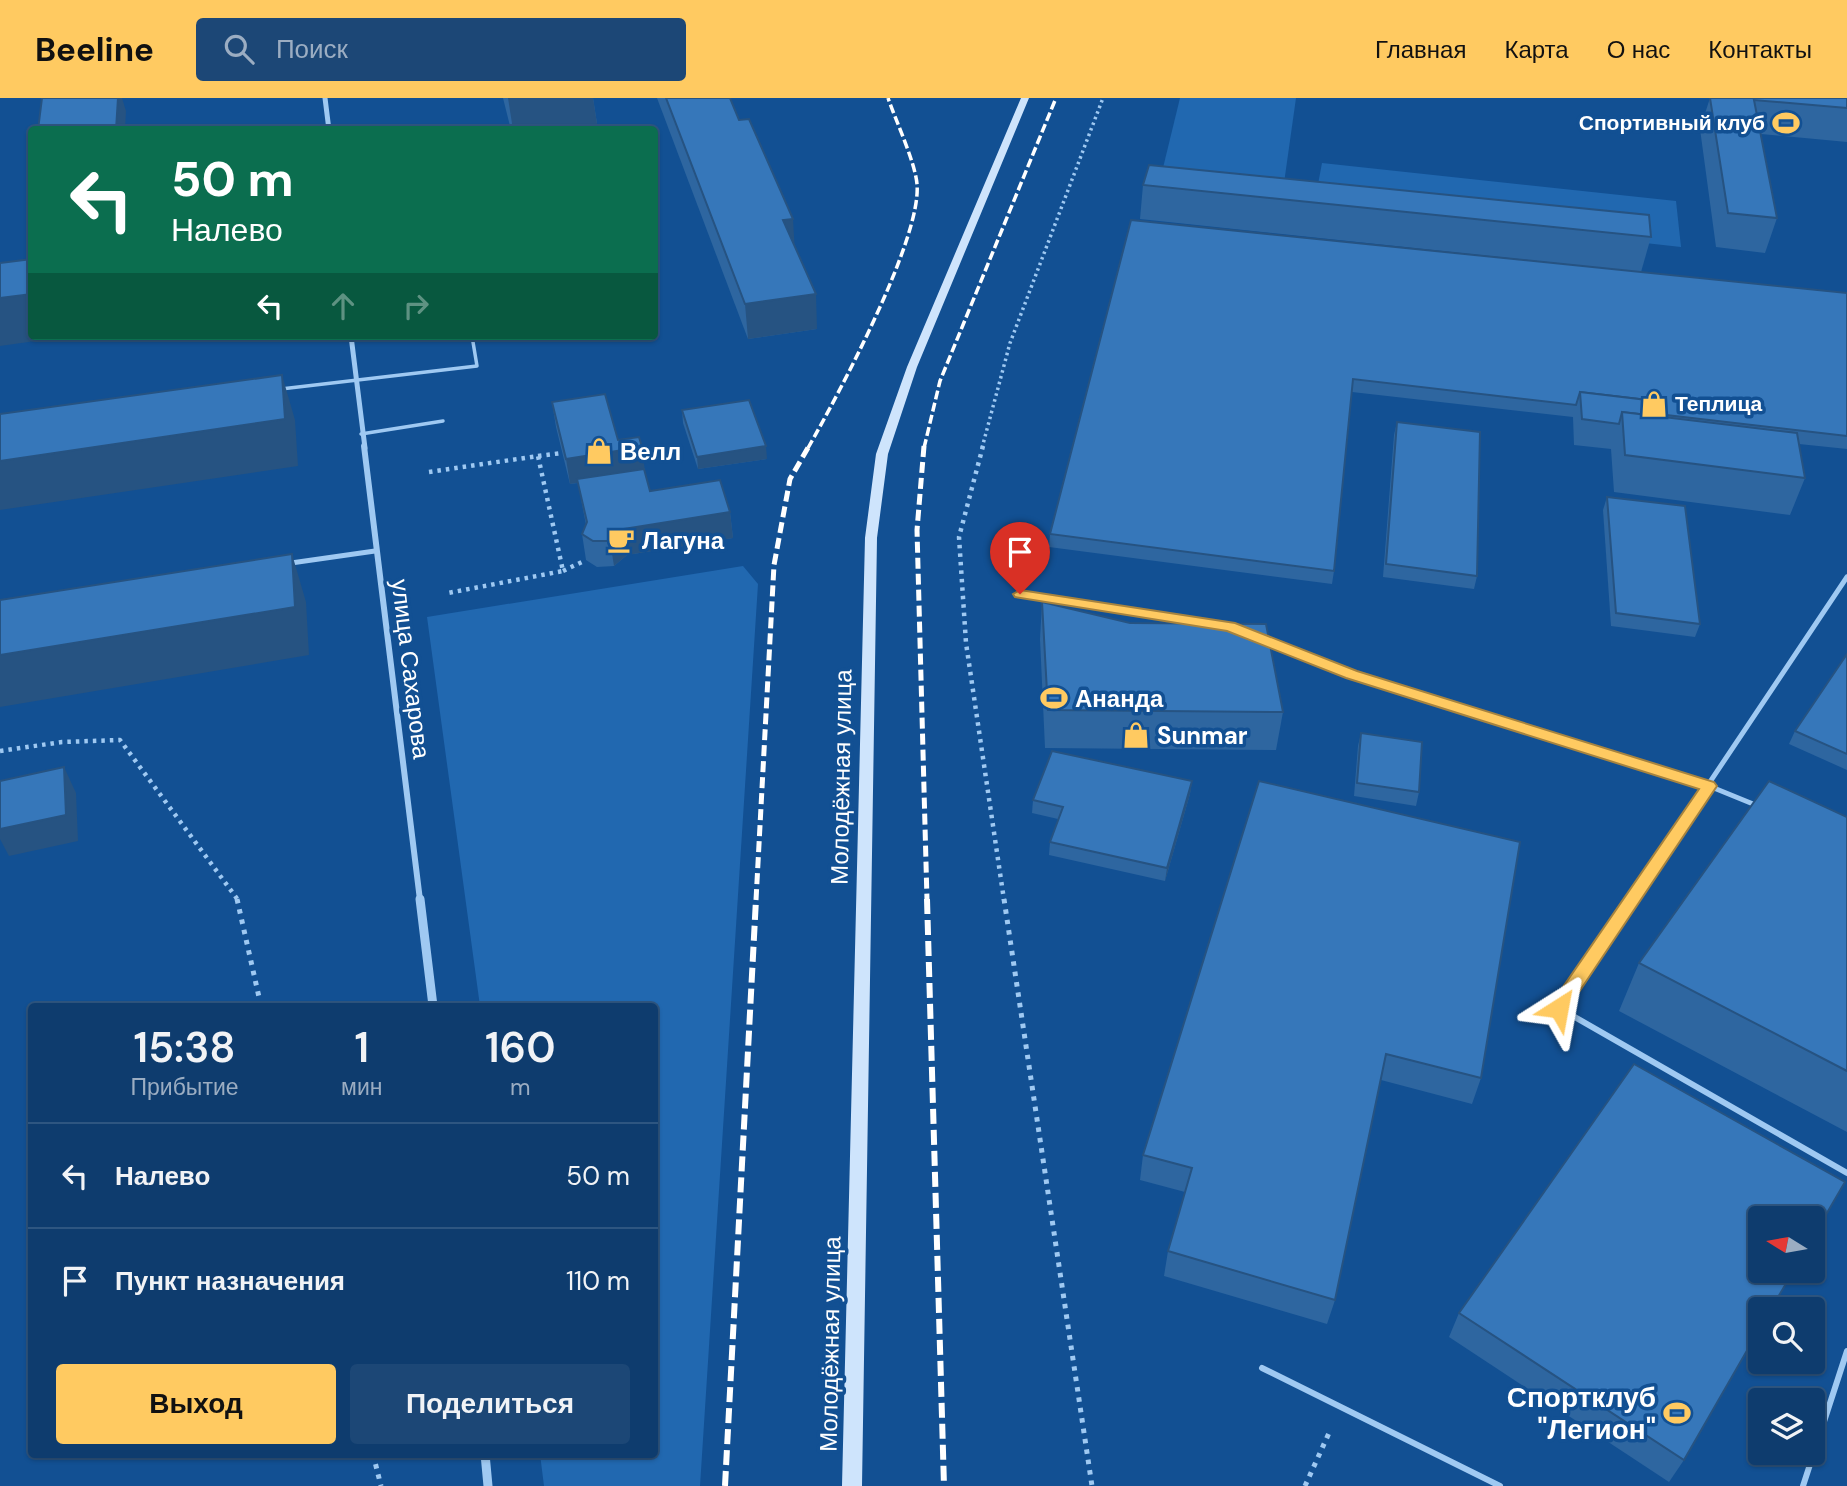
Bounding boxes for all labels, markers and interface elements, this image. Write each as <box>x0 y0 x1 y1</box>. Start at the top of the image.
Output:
search box <box>196 18 686 81</box>
text: Beeline <box>35 28 154 71</box>
icon: search <box>220 30 258 68</box>
text: Поиск <box>276 32 348 66</box>
text: Главная <box>1375 34 1466 65</box>
text: Карта <box>1504 34 1569 65</box>
text: О нас <box>1607 34 1670 65</box>
text: Контакты <box>1708 34 1812 65</box>
sports icon: Спортивный клуб <box>1771 108 1801 138</box>
place label: Спортивный клуб <box>1579 109 1765 137</box>
text: 50 m <box>171 147 294 211</box>
icon: left <box>56 154 147 245</box>
text: Налево <box>171 209 283 251</box>
icon: left <box>251 287 289 325</box>
icon: ahead <box>324 287 362 325</box>
icon: right <box>397 287 435 325</box>
shop icon: Теплица <box>1639 389 1669 419</box>
place label: Теплица <box>1675 390 1763 418</box>
shop icon: Велл <box>584 436 614 466</box>
place label: Велл <box>620 436 681 467</box>
pin <box>990 522 1050 594</box>
cafe icon: Лагуна <box>606 525 636 555</box>
place label: Лагуна <box>642 525 725 556</box>
icon: arrive <box>1001 533 1039 571</box>
street label: улица Сахарова <box>385 577 437 761</box>
street label: Молодёжная улица <box>824 668 858 885</box>
sports icon: Ананда <box>1039 683 1069 713</box>
place label: Ананда <box>1075 683 1164 714</box>
shop icon: Sunmar <box>1121 720 1151 750</box>
place label: Sunmar <box>1157 720 1248 751</box>
position arrow <box>1522 971 1596 1045</box>
text: 15:38 <box>134 1020 236 1075</box>
text: 1 <box>354 1020 369 1075</box>
text: 160 <box>485 1020 555 1075</box>
text: Прибытие <box>131 1072 239 1102</box>
text: мин <box>341 1072 382 1102</box>
text: m <box>510 1072 530 1102</box>
icon: left <box>56 1157 94 1195</box>
text: Налево <box>115 1159 210 1193</box>
text: 50 m <box>566 1159 630 1193</box>
north arrow <box>1748 1206 1825 1283</box>
map controls <box>1748 1206 1825 1465</box>
street label: Молодёжная улица <box>813 1235 847 1452</box>
icon: arrive <box>56 1262 94 1300</box>
text: Пункт назначения <box>115 1264 345 1298</box>
text: 110 m <box>566 1264 630 1298</box>
button: search <box>1748 1297 1825 1374</box>
button: Выход <box>56 1364 336 1444</box>
button: Поделиться <box>350 1364 630 1444</box>
place label: Спортклуб "Легион" <box>1507 1379 1656 1448</box>
button: layers <box>1748 1388 1825 1465</box>
sports icon: Спортклуб "Легион" <box>1662 1398 1692 1428</box>

